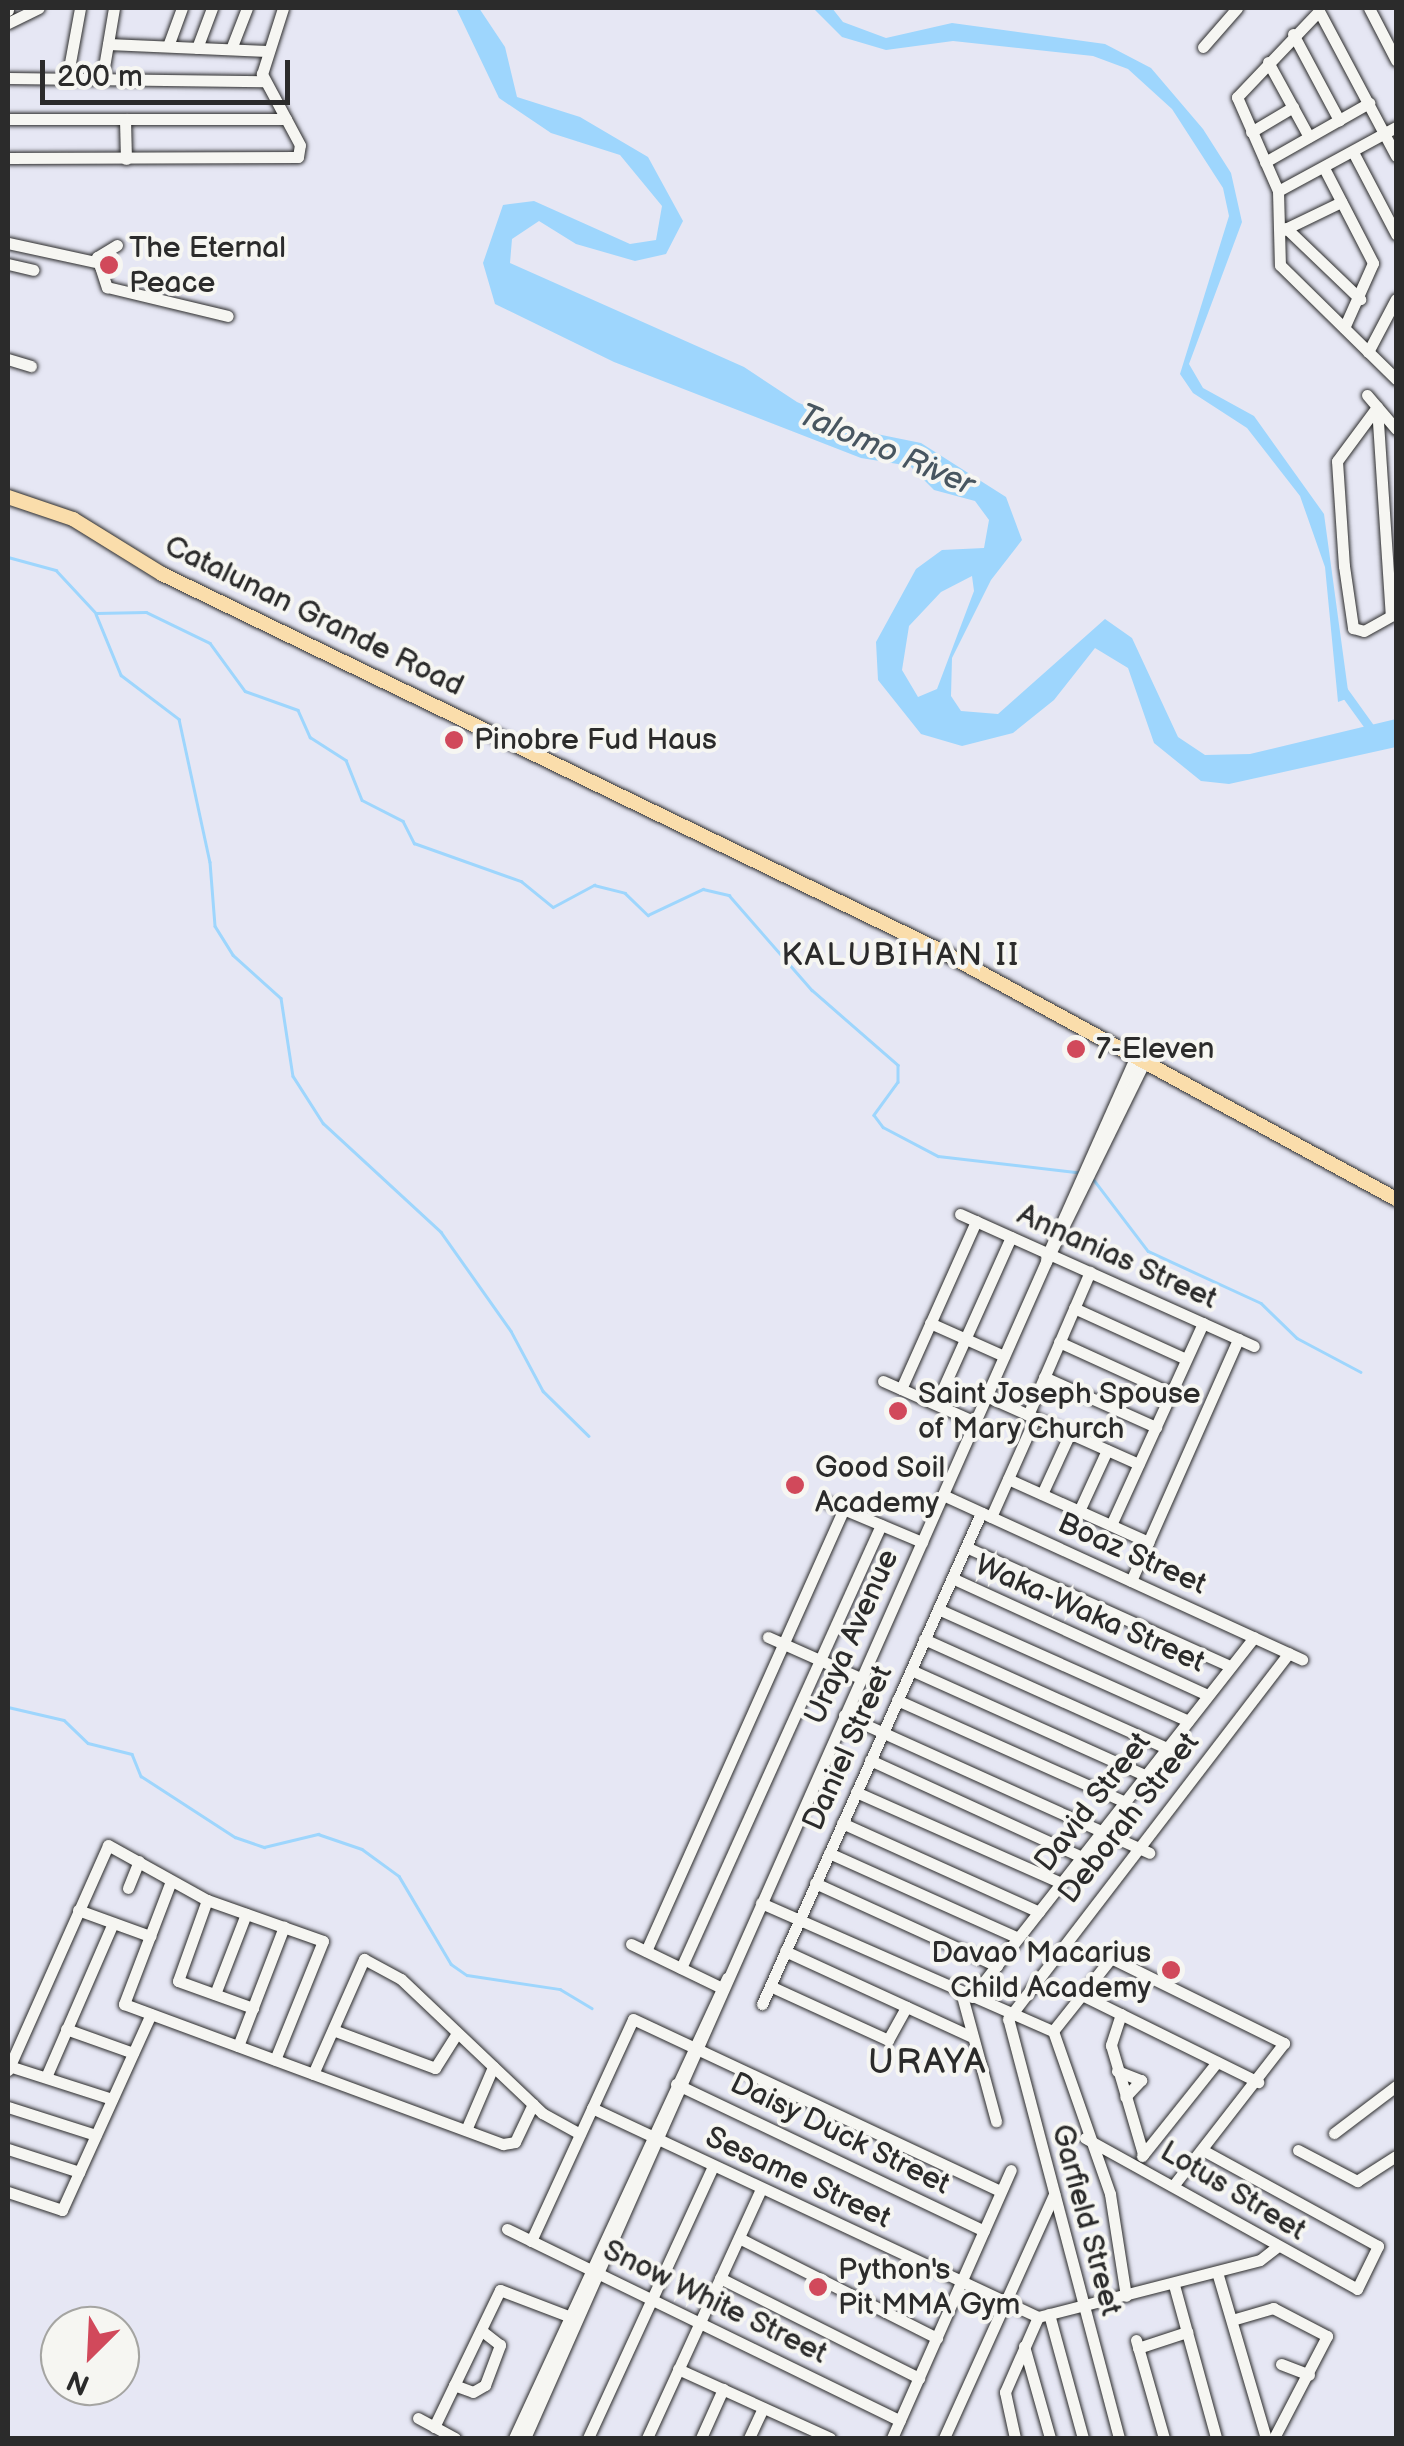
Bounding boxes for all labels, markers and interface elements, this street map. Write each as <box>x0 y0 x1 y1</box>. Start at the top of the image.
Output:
scale bar <box>45 40 295 102</box>
text: 200 m <box>57 59 143 95</box>
place label: The Eternal Peace <box>129 230 286 300</box>
marker: The Eternal Peace <box>98 254 120 276</box>
water label: Talomo River <box>792 397 980 505</box>
street label: Catalunan Grande Road <box>159 528 469 704</box>
place label: Pinobre Fud Haus <box>474 722 717 758</box>
marker: Pinobre Fud Haus <box>443 729 465 751</box>
district label: KALUBIHAN II <box>781 937 1021 975</box>
place label: 7-Eleven <box>1096 1031 1214 1067</box>
marker: 7-Eleven <box>1065 1038 1087 1060</box>
street label: Annanias Street <box>1011 1197 1223 1317</box>
place label: Saint Joseph Spouse of Mary Church <box>918 1376 1203 1446</box>
marker: Saint Joseph Spouse of Mary Church <box>887 1400 909 1422</box>
place label: Good Soil Academy <box>815 1450 946 1520</box>
marker: Good Soil Academy <box>784 1474 806 1496</box>
street label: Boaz Street <box>1052 1505 1212 1603</box>
street label: Uraya Avenue <box>797 1544 907 1730</box>
street label: Waka-Waka Street <box>969 1547 1211 1681</box>
street label: Daniel Street <box>795 1660 901 1836</box>
street label: David Street <box>1027 1725 1159 1879</box>
street label: Deborah Street <box>1051 1725 1207 1911</box>
place label: Davao Macarius Child Academy <box>931 1935 1151 2006</box>
marker: Davao Macarius Child Academy <box>1160 1959 1182 1981</box>
district label: URAYA <box>868 2042 988 2084</box>
street label: Daisy Duck Street <box>723 2065 957 2203</box>
street label: Sesame Street <box>699 2119 897 2237</box>
street label: Garfield Street <box>1043 2120 1129 2320</box>
street label: Lotus Street <box>1153 2133 1313 2249</box>
street label: Snow White Street <box>596 2232 834 2372</box>
place label: Python's Pit MMA Gym <box>838 2252 1020 2322</box>
marker: Python's Pit MMA Gym <box>807 2276 829 2298</box>
north arrow <box>40 2306 140 2406</box>
text: N <box>62 2363 95 2401</box>

